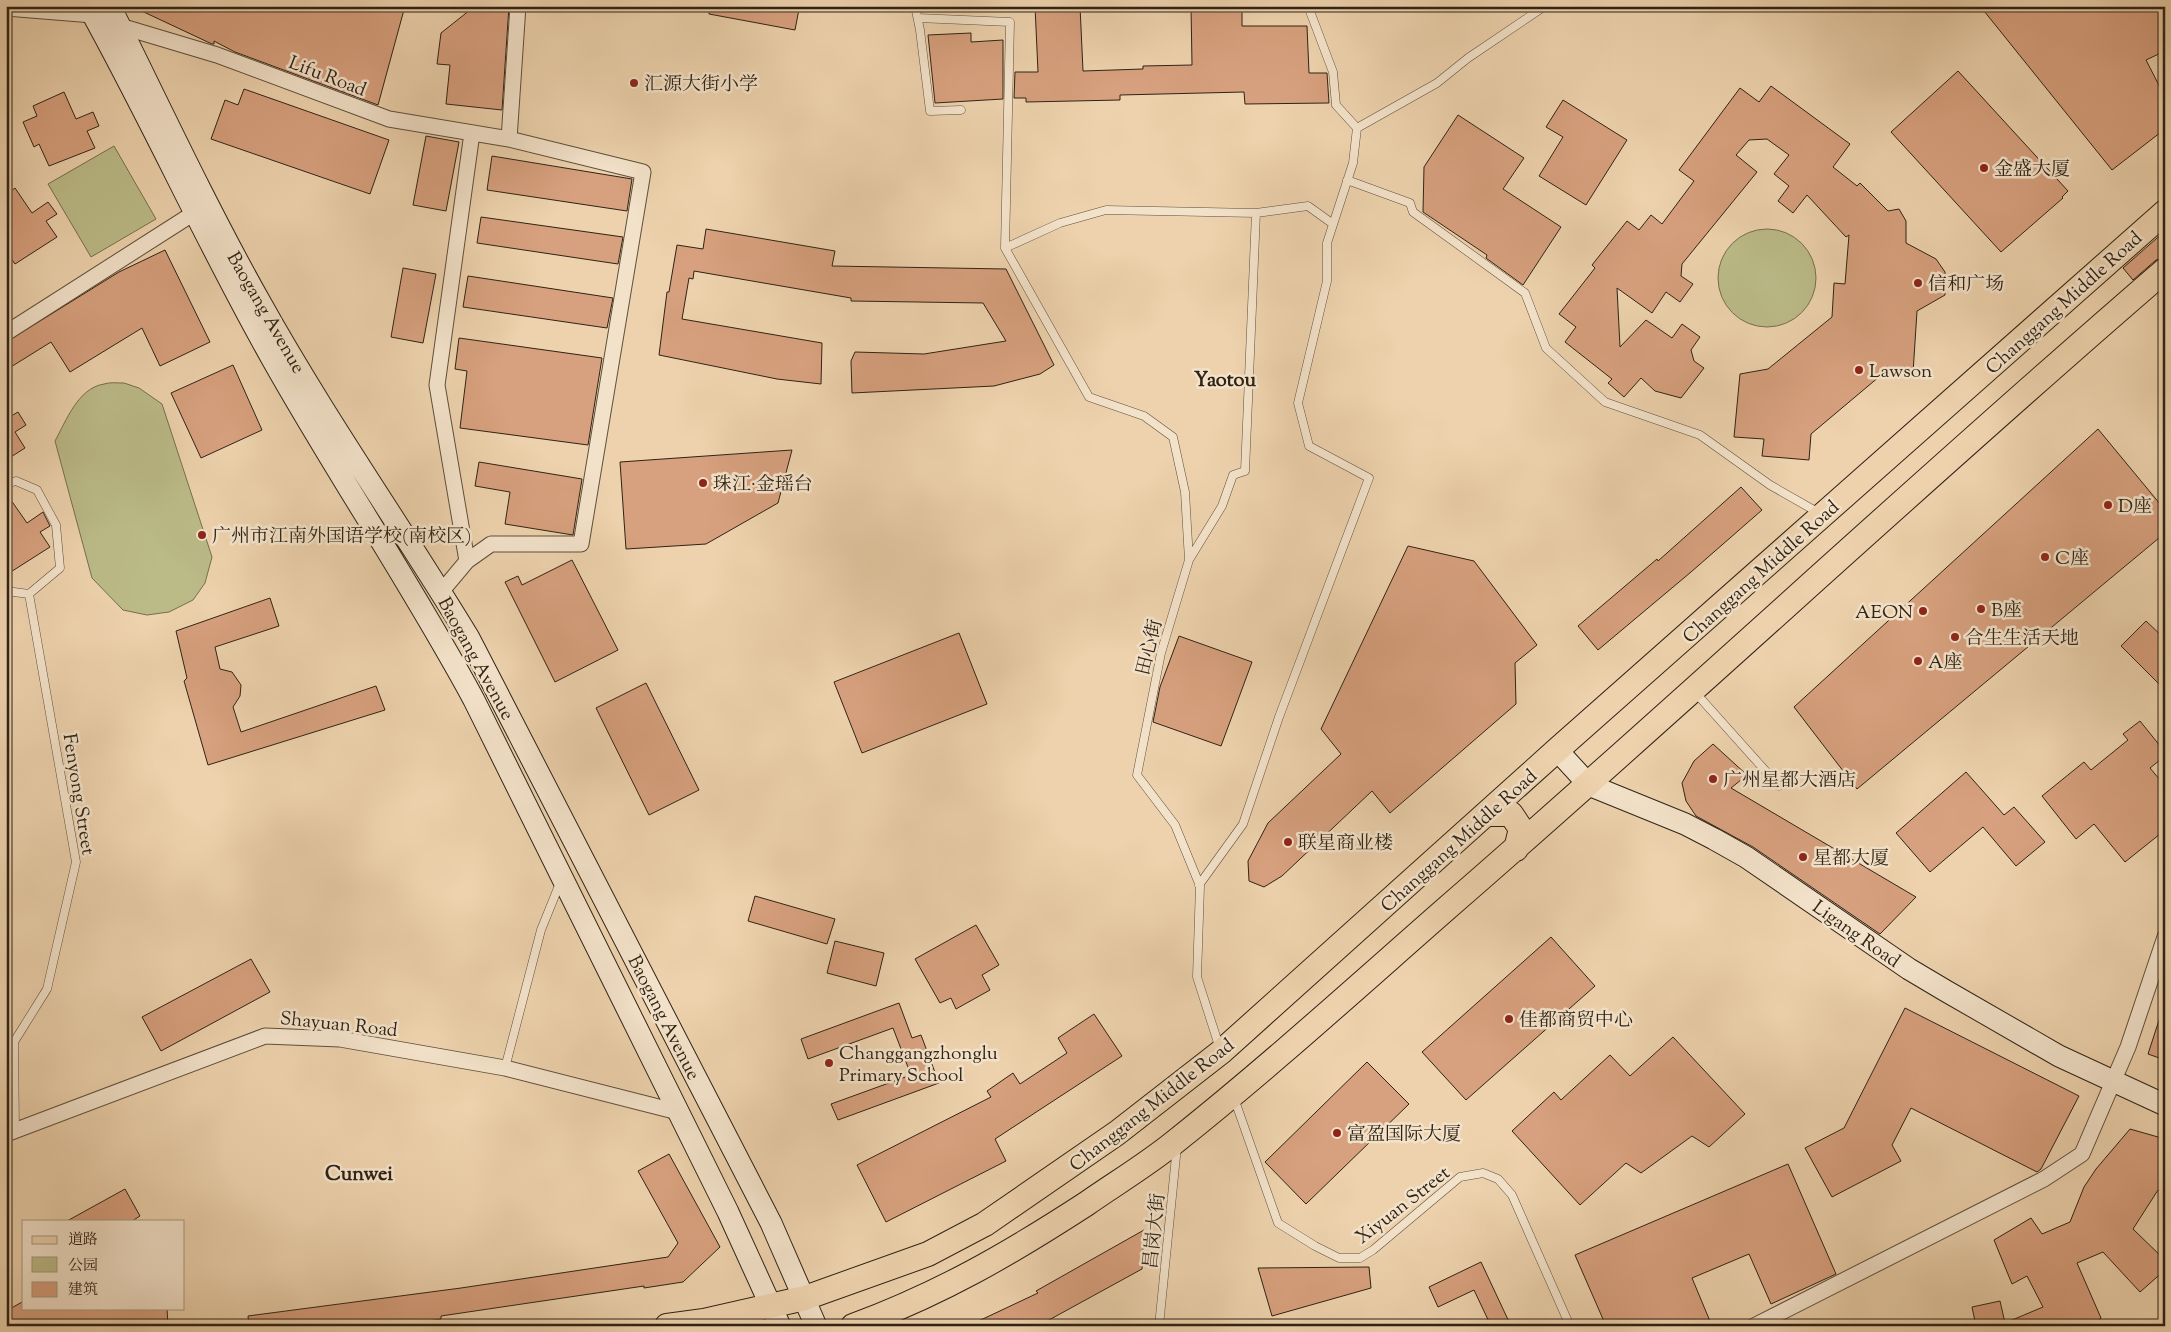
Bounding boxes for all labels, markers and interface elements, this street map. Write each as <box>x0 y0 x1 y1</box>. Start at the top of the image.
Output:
street label: Lifu Road <box>284 50 370 105</box>
place label: 汇源大街小学 <box>644 72 758 99</box>
marker: 汇源大街小学 <box>628 77 640 89</box>
place label: 金盛大厦 <box>1994 157 2070 184</box>
marker: 金盛大厦 <box>1978 162 1990 174</box>
street label: Changgang Middle Road <box>1980 226 2149 382</box>
street label: Baogang Avenue <box>219 247 311 379</box>
place label: 信和广场 <box>1928 272 2004 299</box>
marker: 信和广场 <box>1912 277 1924 289</box>
place label: Lawson <box>1869 359 1932 386</box>
marker: Lawson <box>1853 364 1865 376</box>
district label: Yaotou <box>1194 367 1256 396</box>
place label: 珠江·金瑶台 <box>713 472 813 499</box>
marker: 珠江·金瑶台 <box>697 477 709 489</box>
place label: D座 <box>2118 494 2152 521</box>
street label: Changgang Middle Road <box>1677 495 1846 651</box>
marker: D座 <box>2102 499 2114 511</box>
place label: 广州市江南外国语学校(南校区) <box>212 524 471 551</box>
marker: 广州市江南外国语学校(南校区) <box>196 529 208 541</box>
place label: C座 <box>2055 546 2089 573</box>
marker: C座 <box>2039 551 2051 563</box>
street label: Baogang Avenue <box>430 593 520 726</box>
place label: B座 <box>1991 598 2022 625</box>
place label: AEON <box>1855 600 1913 627</box>
marker: B座 <box>1975 603 1987 615</box>
marker: AEON <box>1917 605 1929 617</box>
street label: 田心街 <box>1130 617 1170 679</box>
place label: 合生生活天地 <box>1965 626 2079 653</box>
marker: 合生生活天地 <box>1949 631 1961 643</box>
place label: A座 <box>1928 650 1962 677</box>
marker: A座 <box>1912 655 1924 667</box>
street label: Fenyong Street <box>55 732 101 858</box>
street label: Changgang Middle Road <box>1375 764 1544 920</box>
place label: 广州星都大酒店 <box>1723 768 1856 795</box>
marker: 广州星都大酒店 <box>1707 773 1719 785</box>
place label: 联星商业楼 <box>1298 831 1393 858</box>
marker: 联星商业楼 <box>1282 836 1294 848</box>
place label: 星都大厦 <box>1813 846 1889 873</box>
marker: 星都大厦 <box>1797 851 1809 863</box>
street label: Ligang Road <box>1806 895 1905 975</box>
street label: Baogang Avenue <box>620 951 706 1085</box>
street label: Shayuan Road <box>279 1006 399 1045</box>
place label: 佳都商贸中心 <box>1519 1008 1633 1035</box>
marker: 佳都商贸中心 <box>1503 1013 1515 1025</box>
street label: Changgang Middle Road <box>1064 1033 1241 1179</box>
place label: Changgangzhonglu Primary School <box>839 1041 998 1090</box>
marker: Changgangzhonglu Primary School <box>823 1057 835 1069</box>
place label: 富盈国际大厦 <box>1347 1122 1461 1149</box>
marker: 富盈国际大厦 <box>1331 1127 1343 1139</box>
street label: Xiyuan Street <box>1351 1160 1457 1251</box>
district label: Cunwei <box>325 1161 393 1190</box>
street label: 昌岗大街 <box>1138 1192 1173 1270</box>
legend <box>22 1220 185 1310</box>
text: 道路 <box>68 1230 98 1251</box>
text: 公园 <box>68 1256 98 1277</box>
text: 建筑 <box>68 1280 98 1301</box>

